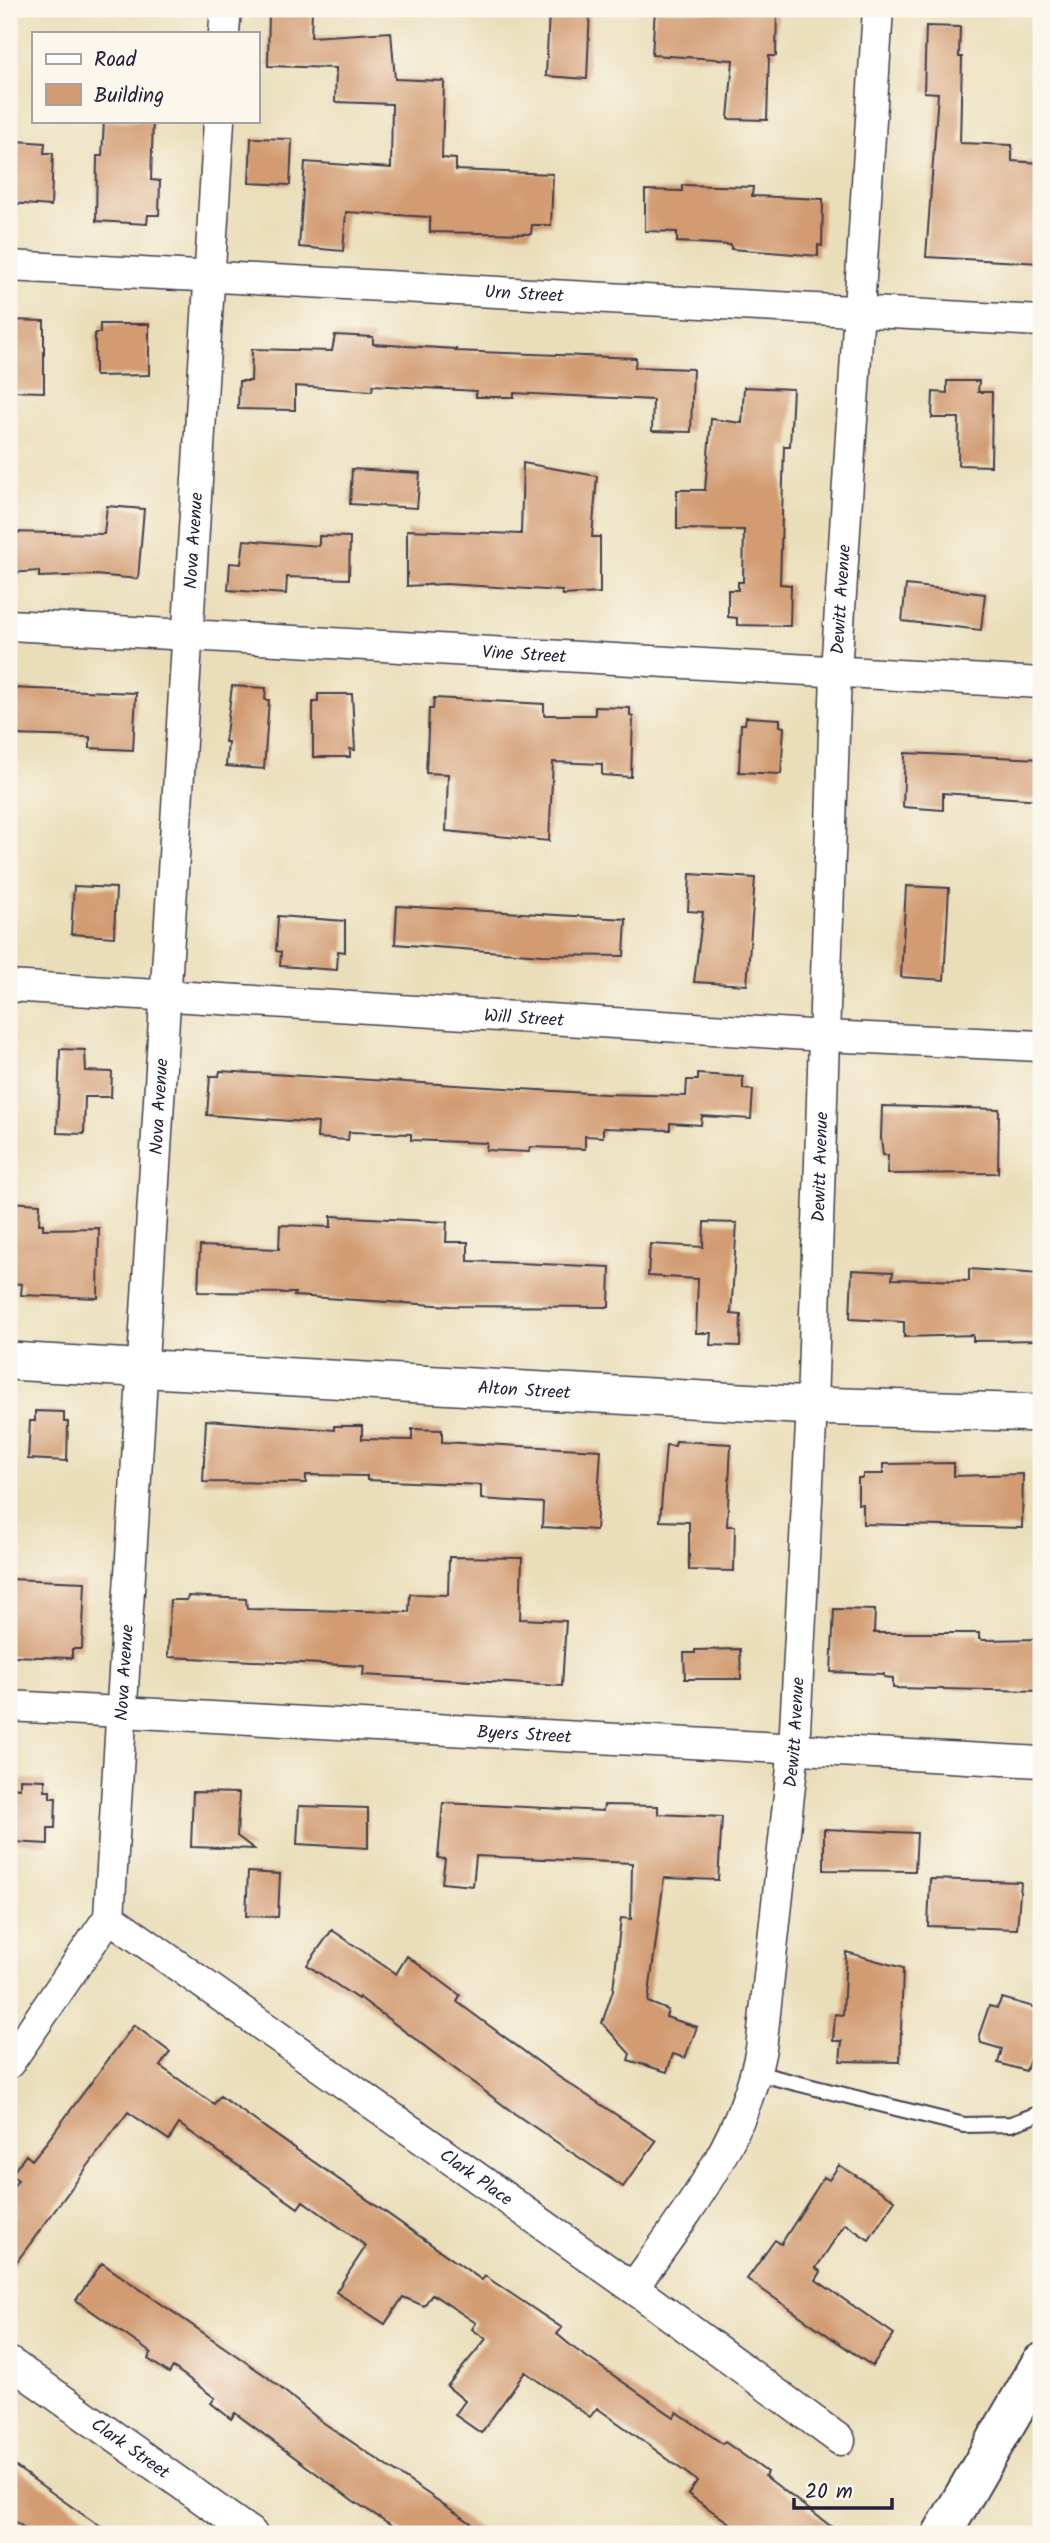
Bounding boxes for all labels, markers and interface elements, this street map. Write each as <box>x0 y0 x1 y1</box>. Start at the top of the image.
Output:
legend <box>32 32 259 122</box>
text: Road <box>94 44 137 77</box>
text: Building <box>94 80 164 113</box>
street label: Urn Street <box>484 278 566 312</box>
street label: Nova Avenue <box>177 491 212 590</box>
street label: Dewitt Avenue <box>824 543 860 655</box>
street label: Vine Street <box>481 639 568 672</box>
street label: Will Street <box>483 1002 566 1036</box>
street label: Nova Avenue <box>143 1057 178 1156</box>
street label: Dewitt Avenue <box>805 1111 838 1223</box>
street label: Alton Street <box>477 1374 572 1409</box>
street label: Nova Avenue <box>108 1623 143 1722</box>
street label: Dewitt Avenue <box>777 1677 814 1789</box>
street label: Byers Street <box>476 1718 573 1753</box>
street label: Clark Place <box>433 2142 518 2214</box>
street label: Clark Street <box>84 2411 176 2488</box>
scale bar <box>794 2466 892 2510</box>
text: 20 m <box>805 2476 853 2509</box>

